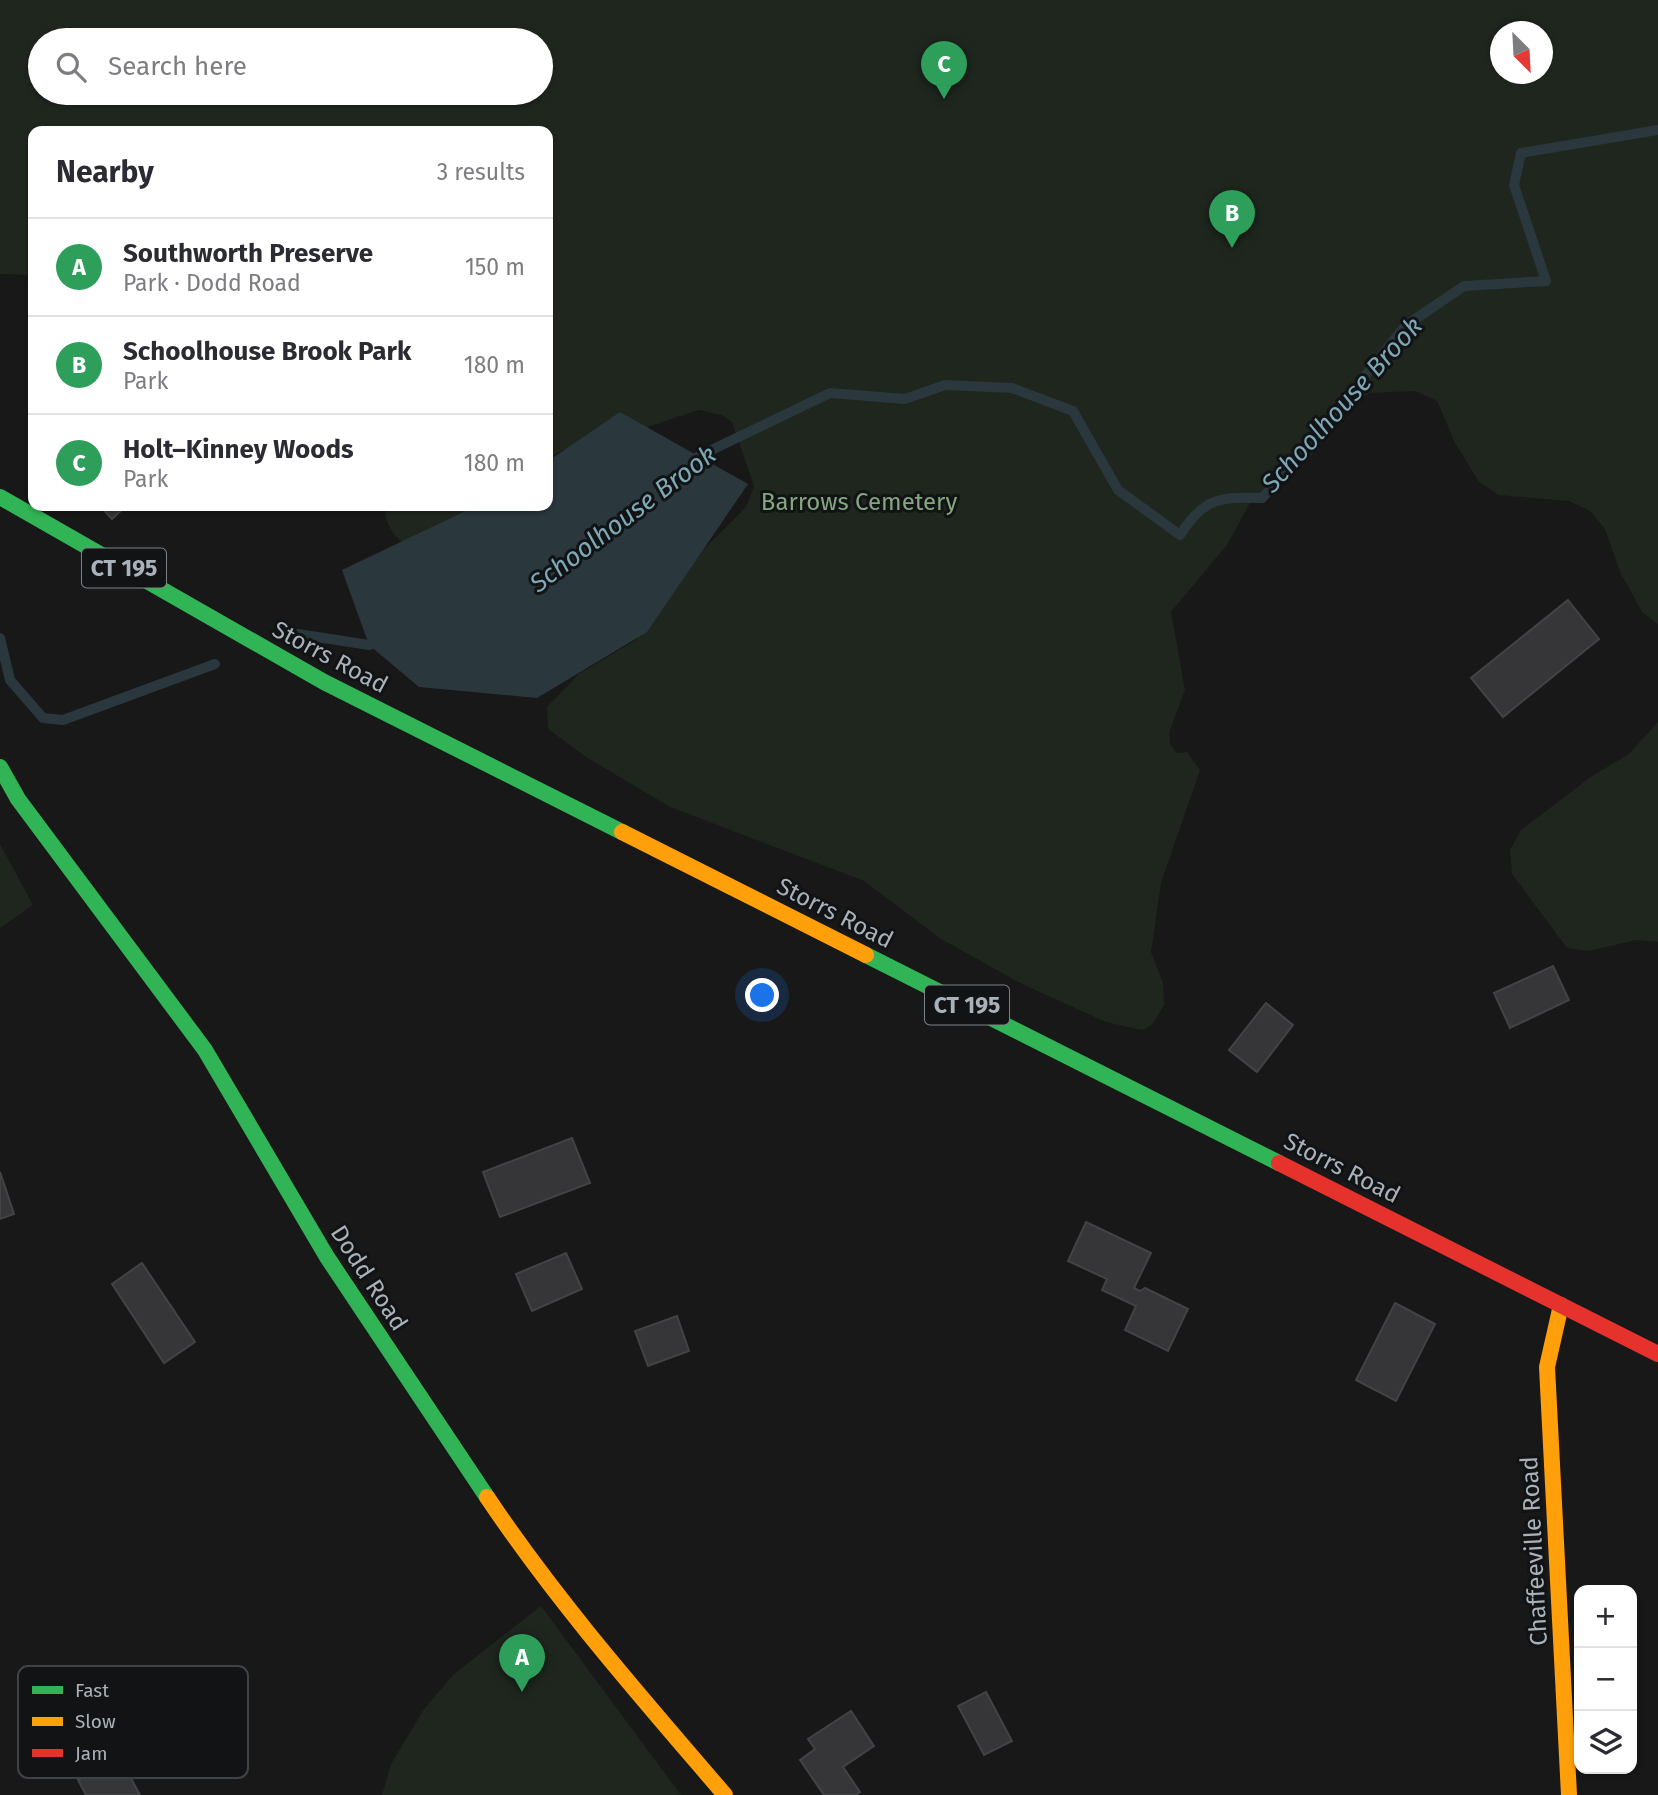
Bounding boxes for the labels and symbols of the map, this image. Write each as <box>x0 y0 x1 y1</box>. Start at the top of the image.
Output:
north arrow <box>1490 21 1553 84</box>
pin: C <box>921 41 967 99</box>
pin: B <box>1209 190 1255 248</box>
water label: Schoolhouse Brook <box>1254 311 1429 500</box>
water label: Schoolhouse Brook <box>523 439 722 600</box>
park label: Barrows Cemetery <box>761 488 957 516</box>
road number: CT 195 <box>82 548 166 588</box>
street label: Storrs Road <box>268 615 392 699</box>
street label: Storrs Road <box>772 872 898 954</box>
your location <box>745 978 779 1012</box>
road number: CT 195 <box>925 986 1009 1024</box>
street label: Storrs Road <box>1279 1127 1405 1209</box>
street label: Dodd Road <box>325 1220 413 1336</box>
street label: Chaffeeville Road <box>1515 1456 1553 1646</box>
pin: A <box>499 1634 545 1692</box>
legend <box>18 1666 248 1778</box>
text: Fast <box>75 1679 109 1702</box>
text: Slow <box>75 1710 116 1733</box>
text: Jam <box>75 1742 107 1765</box>

